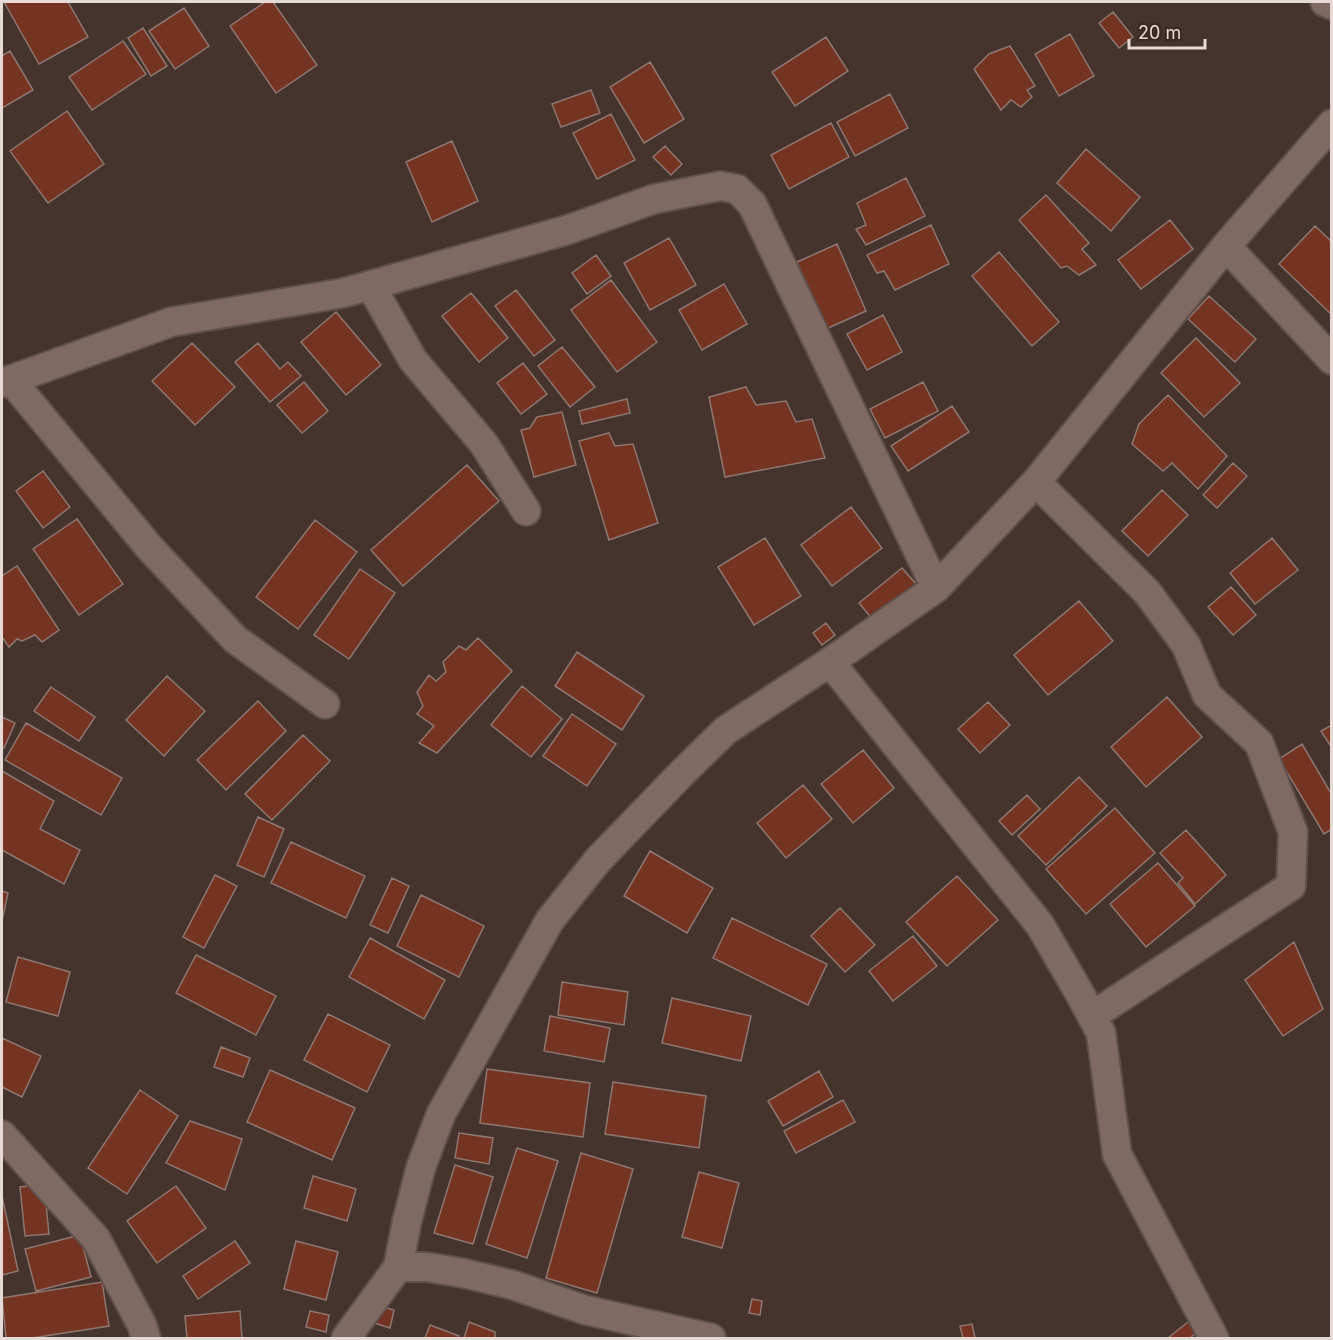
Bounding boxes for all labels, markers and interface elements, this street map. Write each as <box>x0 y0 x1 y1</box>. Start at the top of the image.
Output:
scale bar <box>1129 12 1206 50</box>
text: 20 m <box>1138 22 1181 43</box>

